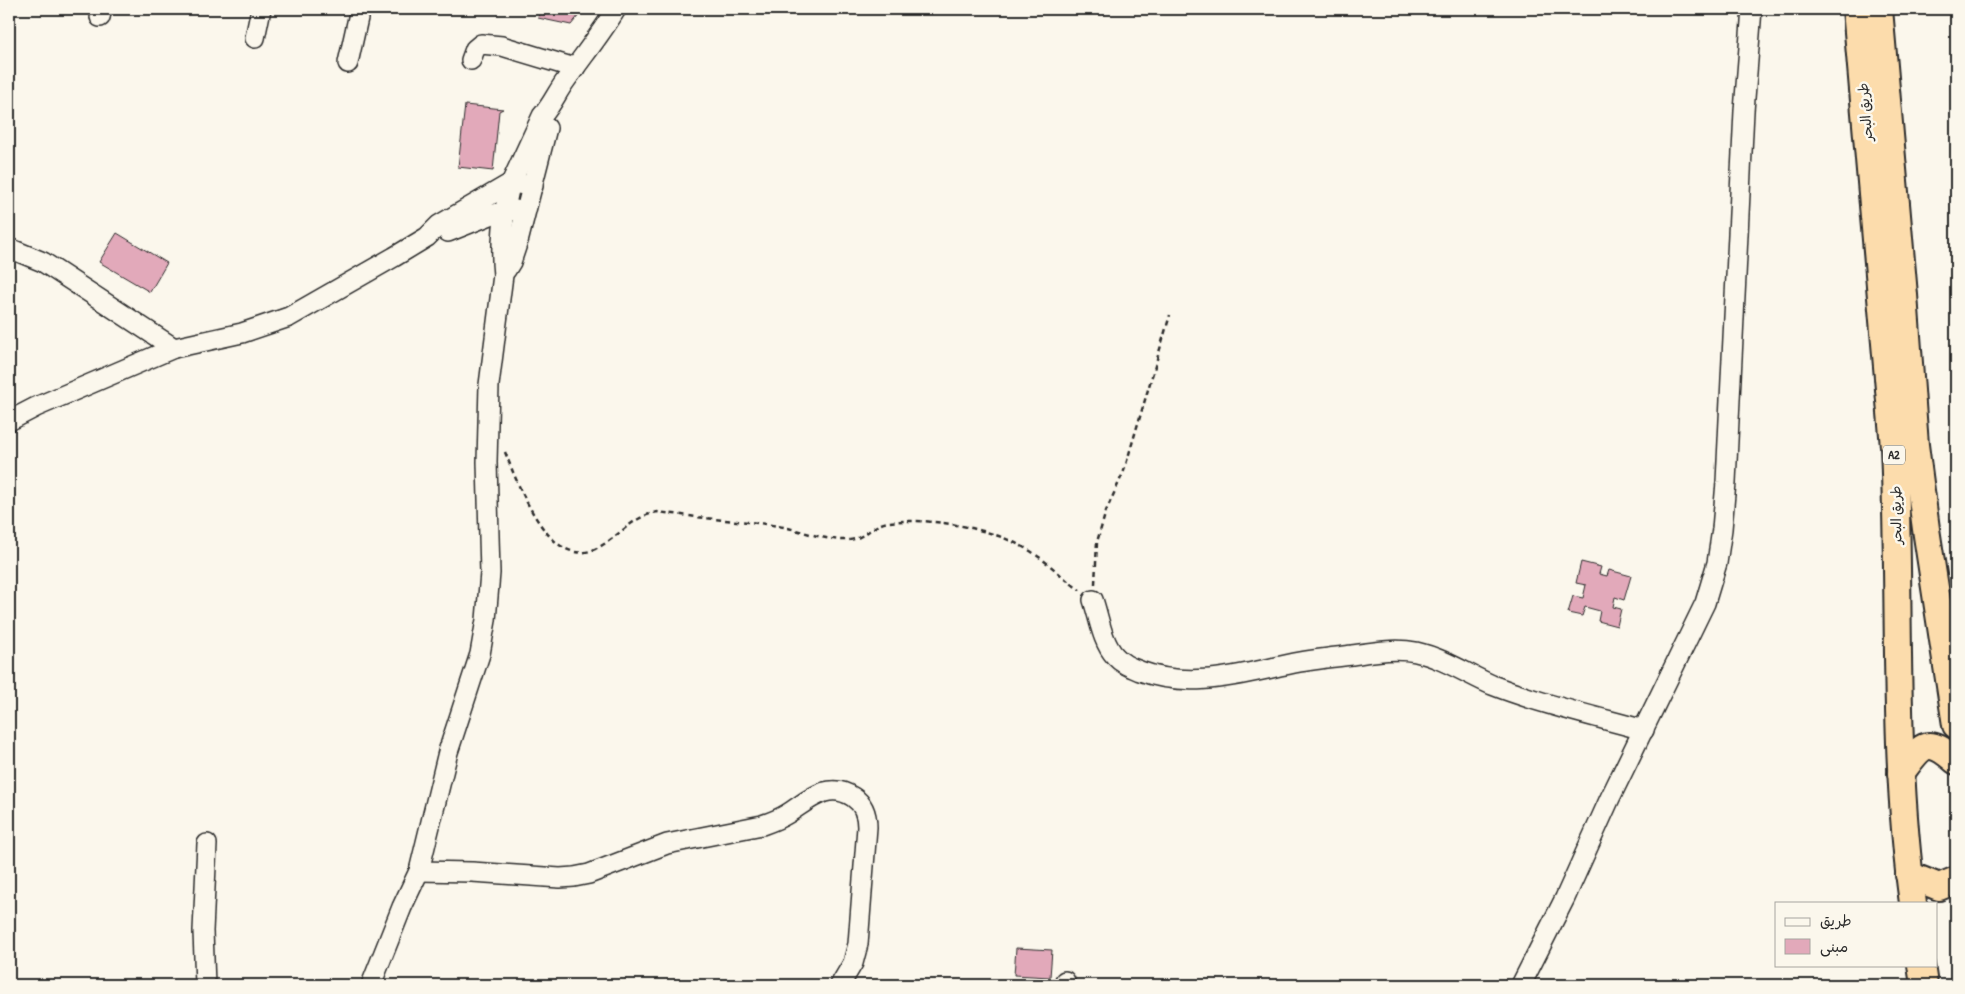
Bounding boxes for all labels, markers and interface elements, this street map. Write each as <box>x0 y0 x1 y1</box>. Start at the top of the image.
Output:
street label: طريق البحر <box>1852 82 1877 143</box>
road number: A2 <box>1883 446 1905 464</box>
street label: طريق البحر <box>1885 485 1906 546</box>
legend <box>1775 902 1938 966</box>
text: طريق <box>1820 910 1852 931</box>
text: مبنى <box>1820 936 1848 957</box>

